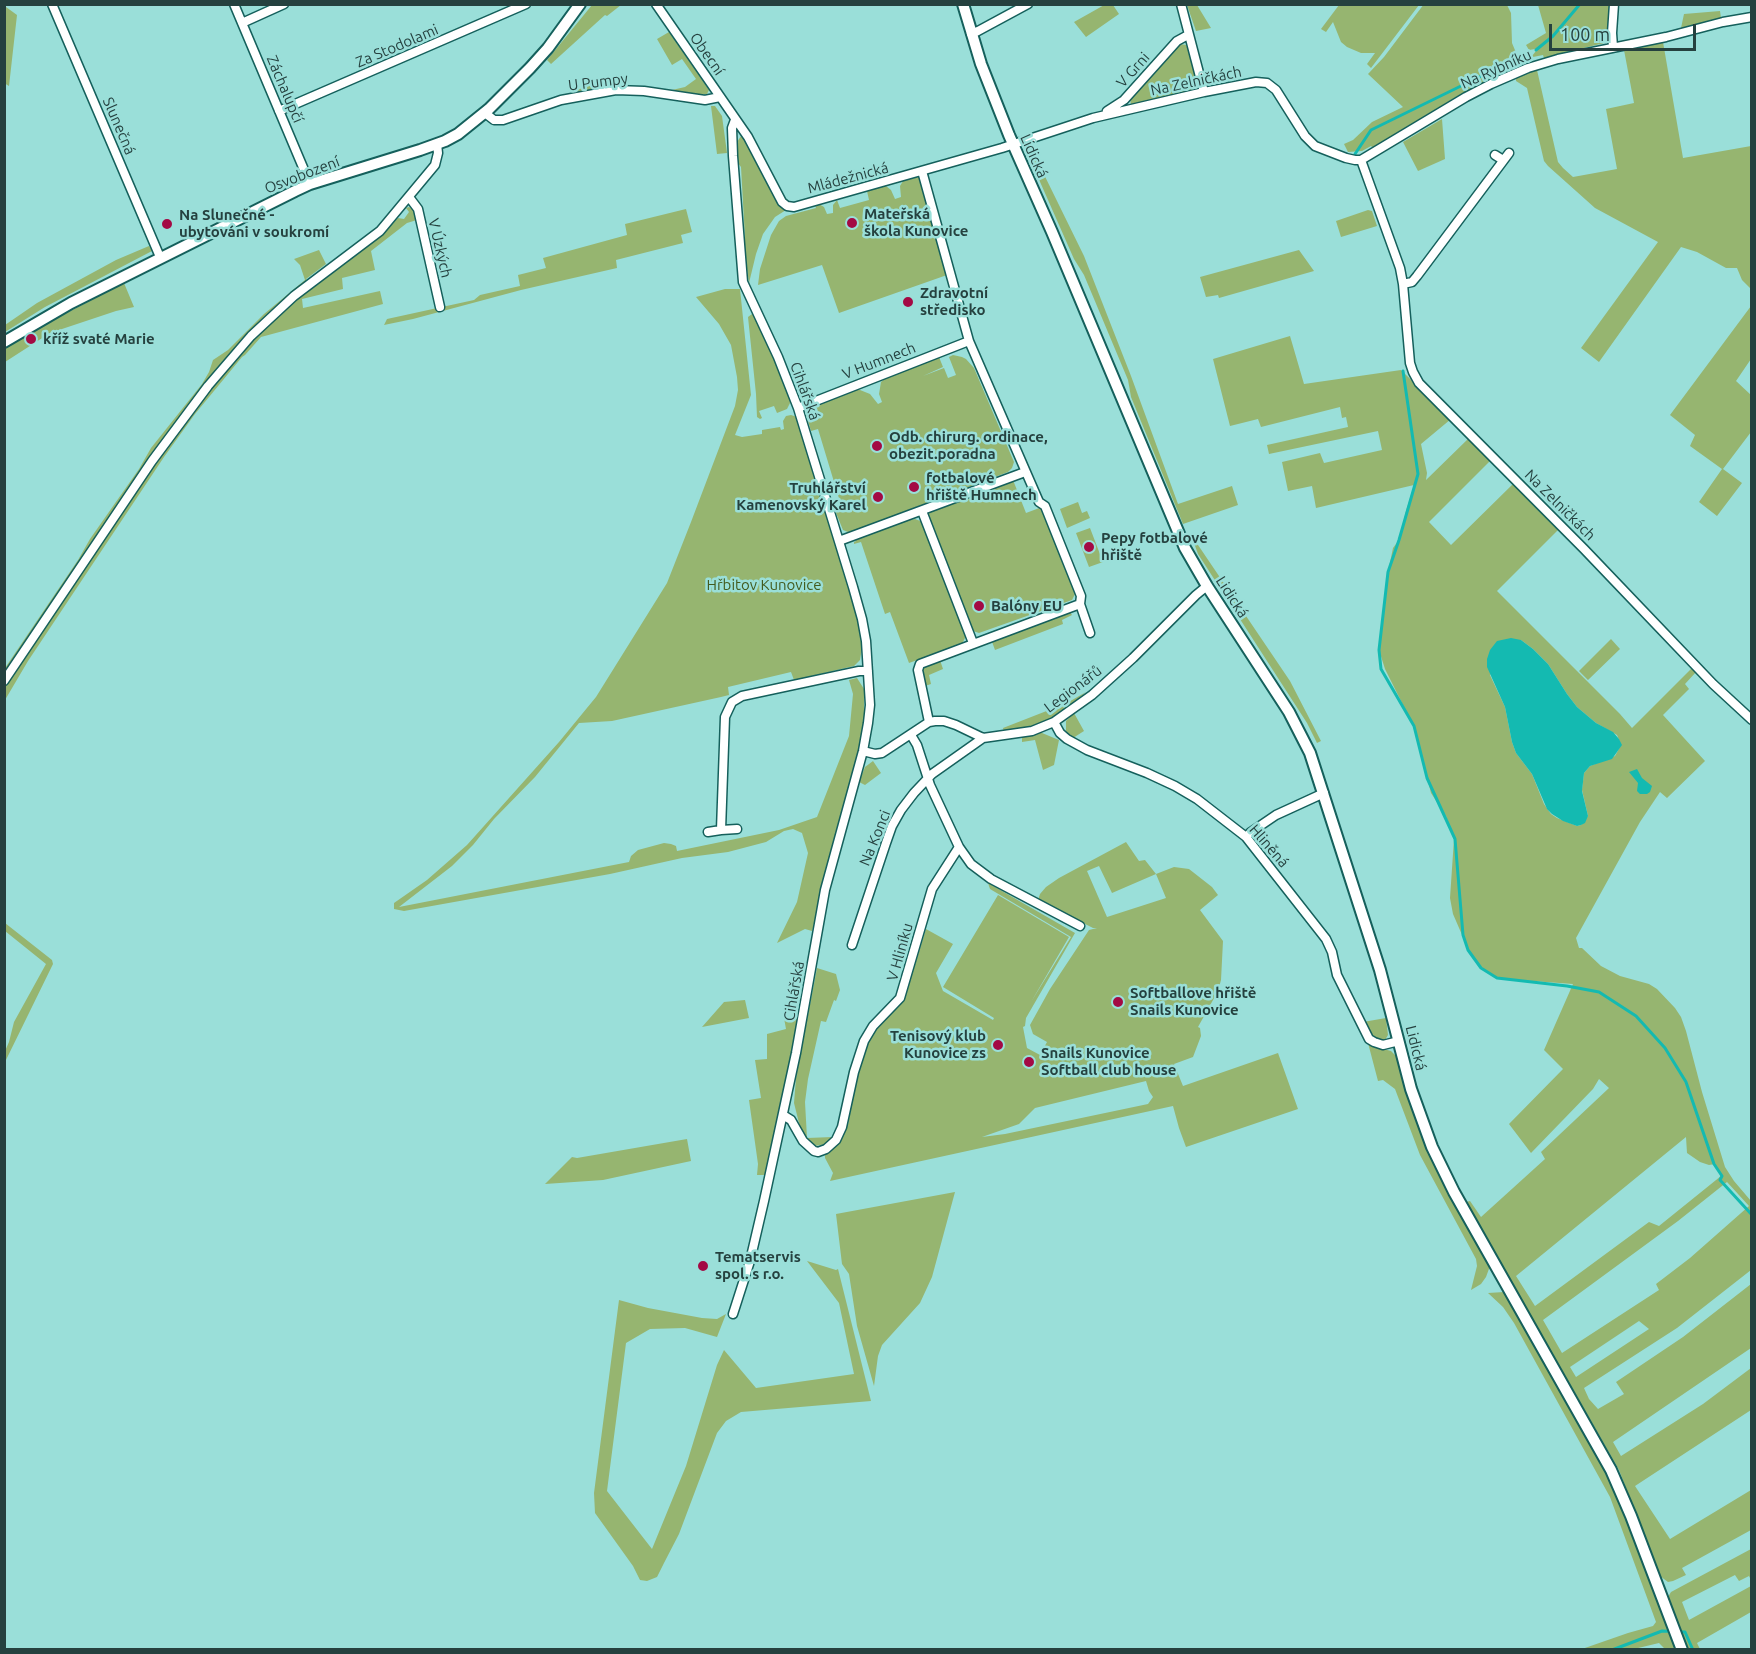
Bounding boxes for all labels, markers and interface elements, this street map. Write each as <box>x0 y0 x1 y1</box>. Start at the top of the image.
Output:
scale bar <box>1552 12 1699 50</box>
street label: Za Stodolami <box>353 21 441 71</box>
text: 100 m <box>1560 24 1610 44</box>
street label: Obecní <box>686 29 728 79</box>
street label: Na Rybníku <box>1458 45 1534 93</box>
street label: V Grni <box>1113 49 1153 91</box>
street label: Záchalupčí <box>263 53 307 125</box>
street label: Na Zelničkách <box>1149 63 1243 99</box>
street label: U Pumpy <box>567 69 629 95</box>
street label: Slunečná <box>99 95 139 157</box>
street label: Lidická <box>1016 131 1052 181</box>
street label: Osvobození <box>262 152 342 198</box>
street label: Mládežnická <box>806 159 890 197</box>
place label: Mateřská škola Kunovice <box>864 205 968 240</box>
place label: Na Slunečné - ubytováni v soukromí <box>179 206 329 241</box>
marker: Mateřská škola Kunovice <box>845 216 859 230</box>
marker: Na Slunečné - ubytováni v soukromí <box>160 217 174 231</box>
street label: V Úzkých <box>424 217 456 279</box>
place label: Zdravotní středisko <box>920 284 988 319</box>
marker: Zdravotní středisko <box>901 295 915 309</box>
place label: kříž svaté Marie <box>43 330 155 348</box>
marker: kříž svaté Marie <box>24 332 38 346</box>
street label: V Humnech <box>840 339 918 383</box>
street label: Cihlářská <box>786 359 824 423</box>
place label: Odb. chirurg. ordinace, obezit.poradna <box>889 428 1048 463</box>
marker: Odb. chirurg. ordinace, obezit.poradna <box>870 439 884 453</box>
street label: Na Zelničkách <box>1521 466 1599 544</box>
place label: fotbalové hřiště Humnech <box>926 469 1037 504</box>
place label: Truhlářství Kamenovský Karel <box>736 479 866 514</box>
marker: fotbalové hřiště Humnech <box>907 480 921 494</box>
marker: Truhlářství Kamenovský Karel <box>871 490 885 504</box>
place label: Pepy fotbalové hřiště <box>1101 529 1208 564</box>
marker: Pepy fotbalové hřiště <box>1082 540 1096 554</box>
street label: Lidická <box>1212 573 1252 621</box>
park label: Hřbitov Kunovice <box>706 576 822 594</box>
place label: Balóny EU <box>991 597 1062 615</box>
marker: Balóny EU <box>972 599 986 613</box>
street label: Legionářů <box>1041 662 1105 716</box>
street label: Na Konci <box>856 807 894 869</box>
street label: Hliněná <box>1245 821 1293 871</box>
street label: V Hliníku <box>883 921 917 983</box>
street label: Cihlářská <box>780 960 808 1022</box>
place label: Softballove hřiště Snails Kunovice <box>1130 984 1256 1019</box>
marker: Softballove hřiště Snails Kunovice <box>1111 995 1125 1009</box>
street label: Lidická <box>1402 1024 1430 1072</box>
place label: Tenisový klub Kunovice zs <box>890 1027 986 1062</box>
marker: Tenisový klub Kunovice zs <box>991 1038 1005 1052</box>
place label: Snails Kunovice Softball club house <box>1041 1044 1176 1079</box>
marker: Snails Kunovice Softball club house <box>1022 1055 1036 1069</box>
place label: Tematservis spol. s r.o. <box>715 1248 801 1283</box>
marker: Tematservis spol. s r.o. <box>696 1259 710 1273</box>

